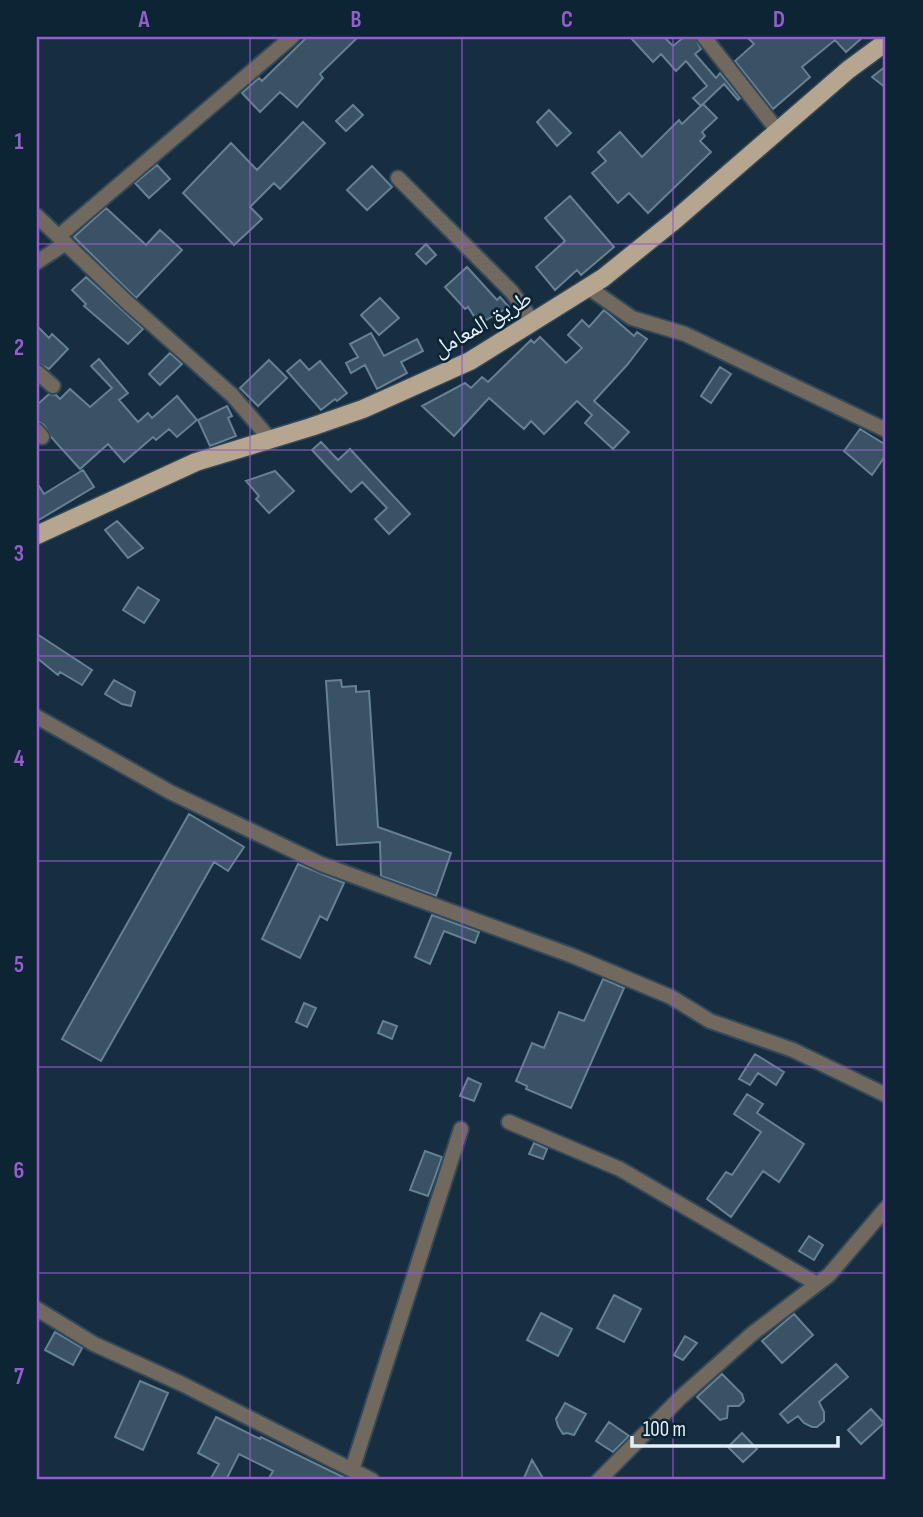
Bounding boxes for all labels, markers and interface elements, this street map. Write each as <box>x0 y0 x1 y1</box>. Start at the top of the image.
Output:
text: A <box>138 6 151 34</box>
text: B <box>351 6 362 34</box>
text: C <box>561 6 573 34</box>
text: D <box>773 6 785 34</box>
text: 1 <box>14 128 24 156</box>
street label: طريق المعامل <box>428 284 537 364</box>
text: 2 <box>14 334 24 362</box>
text: 3 <box>14 540 24 568</box>
text: 4 <box>14 745 25 773</box>
text: 5 <box>14 951 24 979</box>
text: 6 <box>14 1157 24 1185</box>
text: 7 <box>14 1363 24 1391</box>
scale bar <box>632 1405 839 1449</box>
text: 100 m <box>643 1417 686 1442</box>

